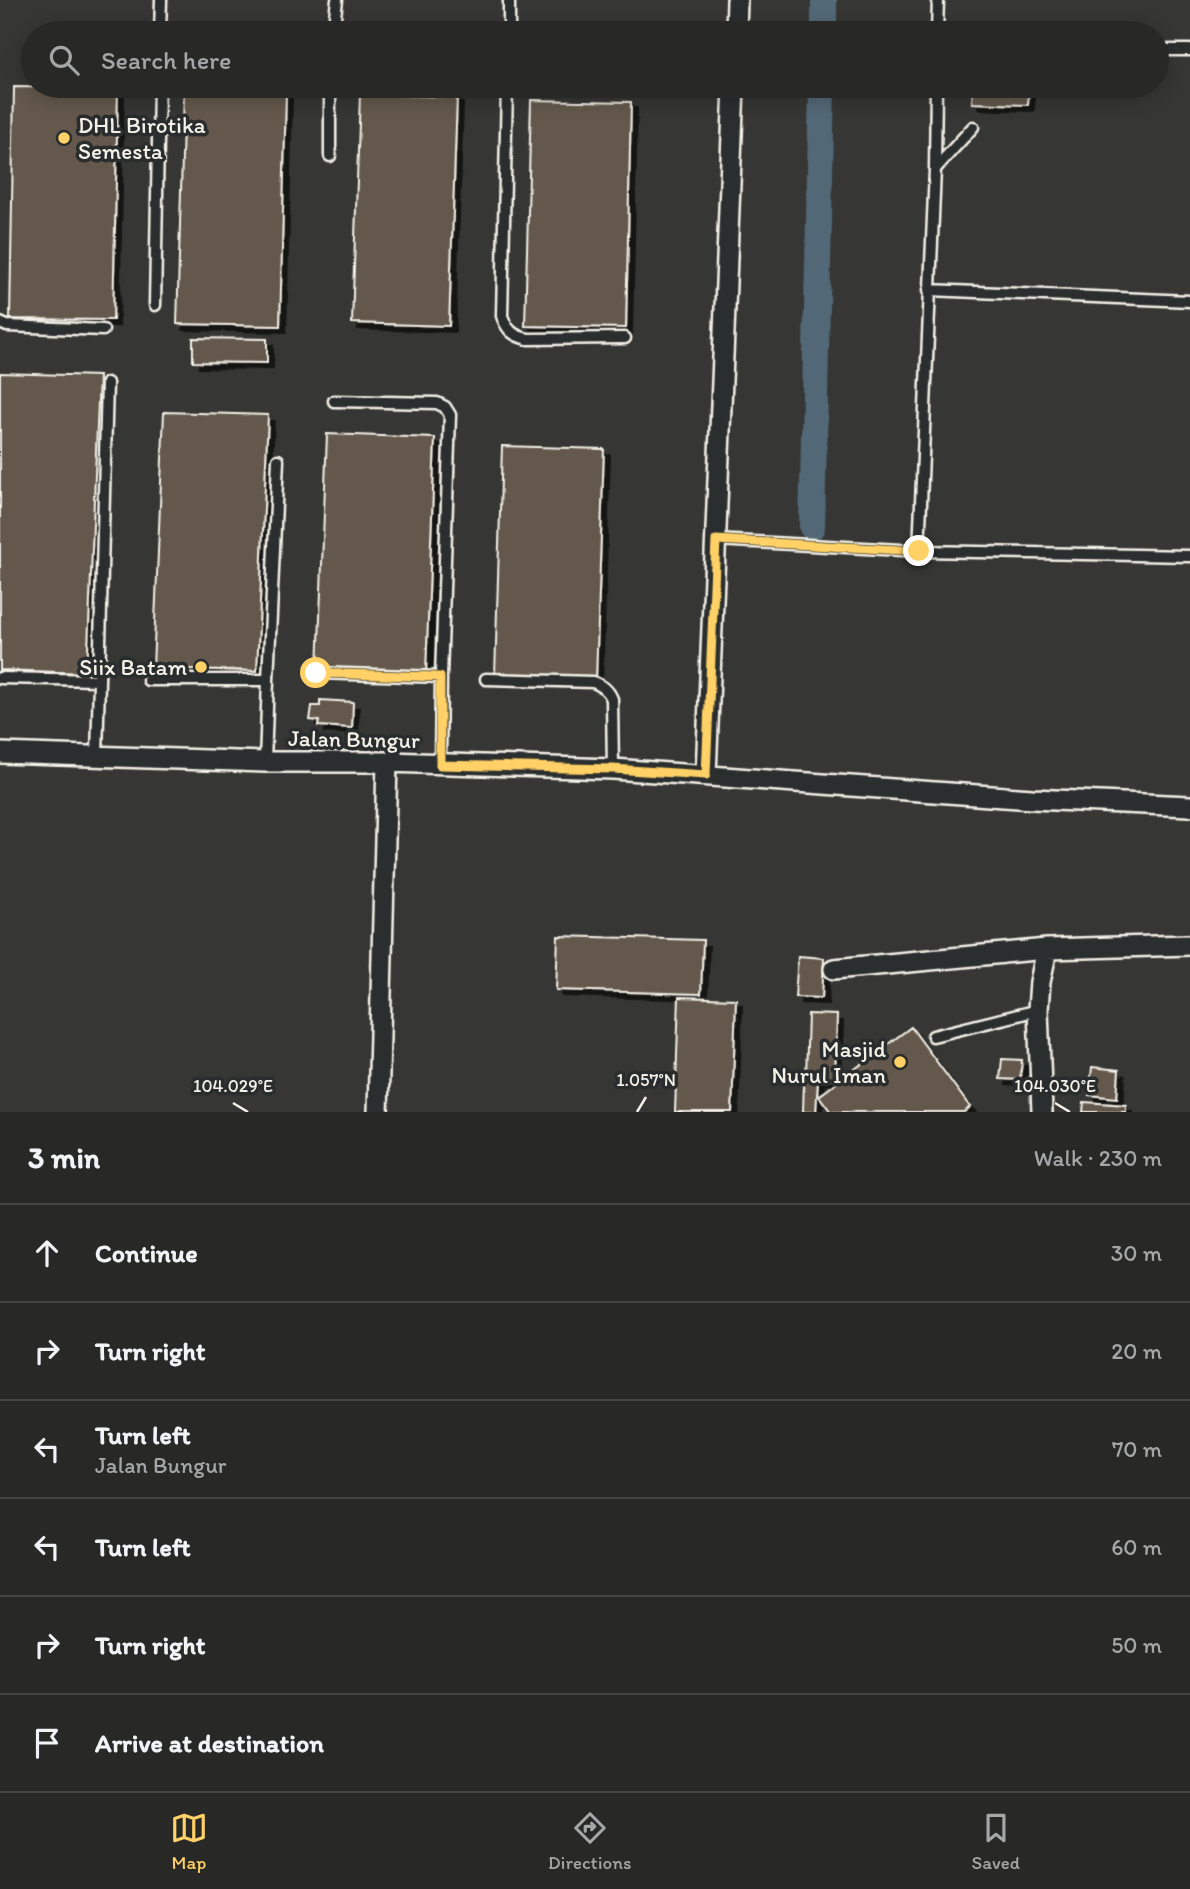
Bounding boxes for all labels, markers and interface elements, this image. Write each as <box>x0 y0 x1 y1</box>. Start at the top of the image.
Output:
search box <box>21 21 1169 98</box>
icon: search <box>45 41 83 79</box>
text: Search here <box>101 44 231 76</box>
place label: DHL Birotika Semesta <box>78 111 206 165</box>
marker: DHL Birotika Semesta <box>56 130 72 146</box>
route end <box>903 535 934 566</box>
place label: Siix Batam <box>79 653 187 681</box>
route start <box>300 657 331 688</box>
marker: Siix Batam <box>193 659 209 675</box>
street label: Jalan Bungur <box>288 724 420 754</box>
place label: Masjid Nurul Iman <box>772 1035 886 1089</box>
marker: Masjid Nurul Iman <box>892 1054 908 1070</box>
text: 1.057°N <box>616 1069 676 1091</box>
text: 104.029°E <box>193 1075 273 1097</box>
text: 104.030°E <box>1014 1075 1096 1097</box>
text: 3 min <box>28 1139 100 1176</box>
text: Walk · 230 m <box>1034 1144 1162 1172</box>
icon: ahead <box>28 1234 66 1272</box>
text: Continue <box>95 1237 198 1269</box>
text: 30 m <box>1111 1239 1162 1267</box>
icon: right <box>28 1332 66 1370</box>
text: Turn right <box>95 1335 206 1367</box>
text: 20 m <box>1111 1337 1162 1365</box>
text: Turn left <box>95 1419 191 1451</box>
icon: left <box>28 1430 66 1468</box>
text: 70 m <box>1112 1435 1162 1463</box>
text: Jalan Bungur <box>95 1451 227 1479</box>
icon: left <box>28 1528 66 1566</box>
text: Turn left <box>95 1531 191 1563</box>
text: 60 m <box>1111 1533 1162 1561</box>
icon: right <box>28 1626 66 1664</box>
text: Turn right <box>95 1629 206 1661</box>
text: 50 m <box>1111 1631 1162 1659</box>
icon: arrive <box>28 1724 66 1762</box>
text: Arrive at destination <box>95 1727 324 1759</box>
tab: Map <box>170 1809 208 1874</box>
tab: Directions <box>548 1809 632 1874</box>
tab: Saved <box>972 1809 1020 1874</box>

